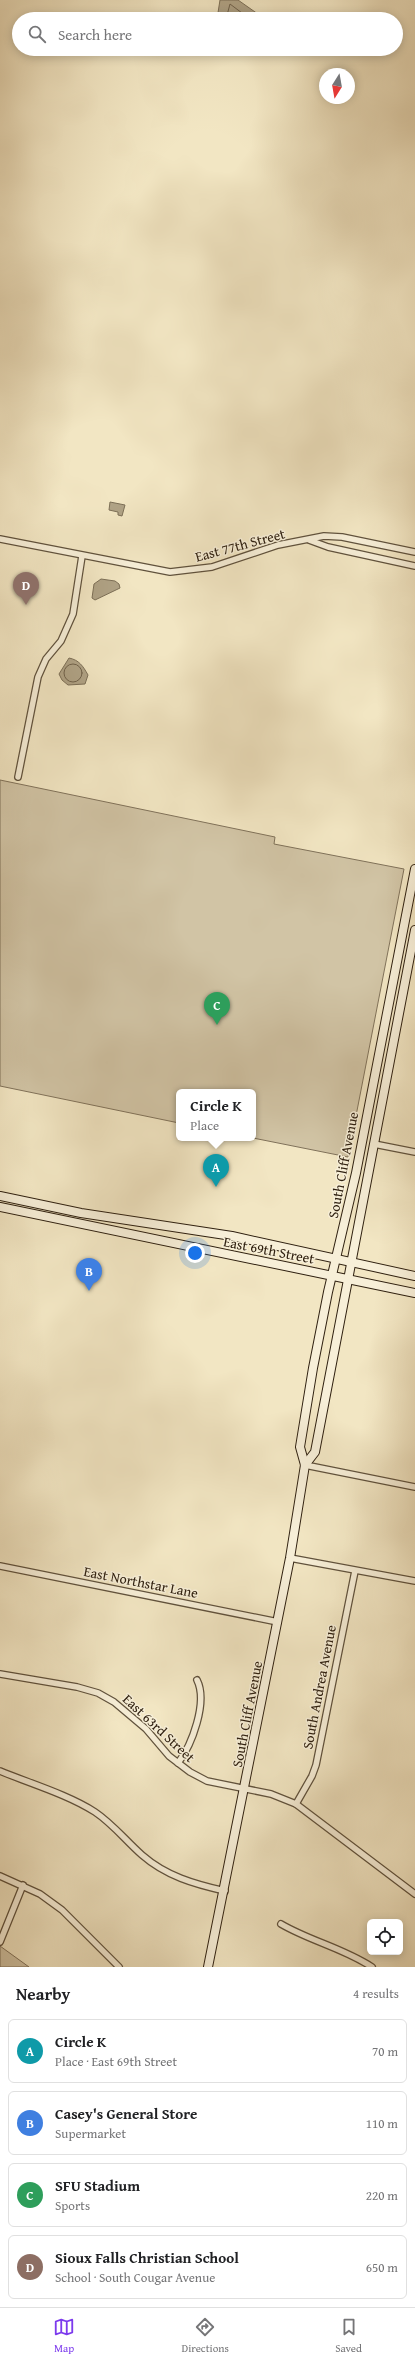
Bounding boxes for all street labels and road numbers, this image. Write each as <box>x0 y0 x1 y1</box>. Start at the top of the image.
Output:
street label: East 77th Street <box>193 523 287 567</box>
street label: South Cliff Avenue <box>323 1110 363 1220</box>
street label: East 69th Street <box>222 1231 316 1269</box>
street label: East Northstar Lane <box>82 1561 200 1603</box>
street label: South Andrea Avenue <box>297 1623 341 1751</box>
street label: South Cliff Avenue <box>227 1659 267 1769</box>
street label: East 63rd Street <box>118 1689 200 1767</box>

